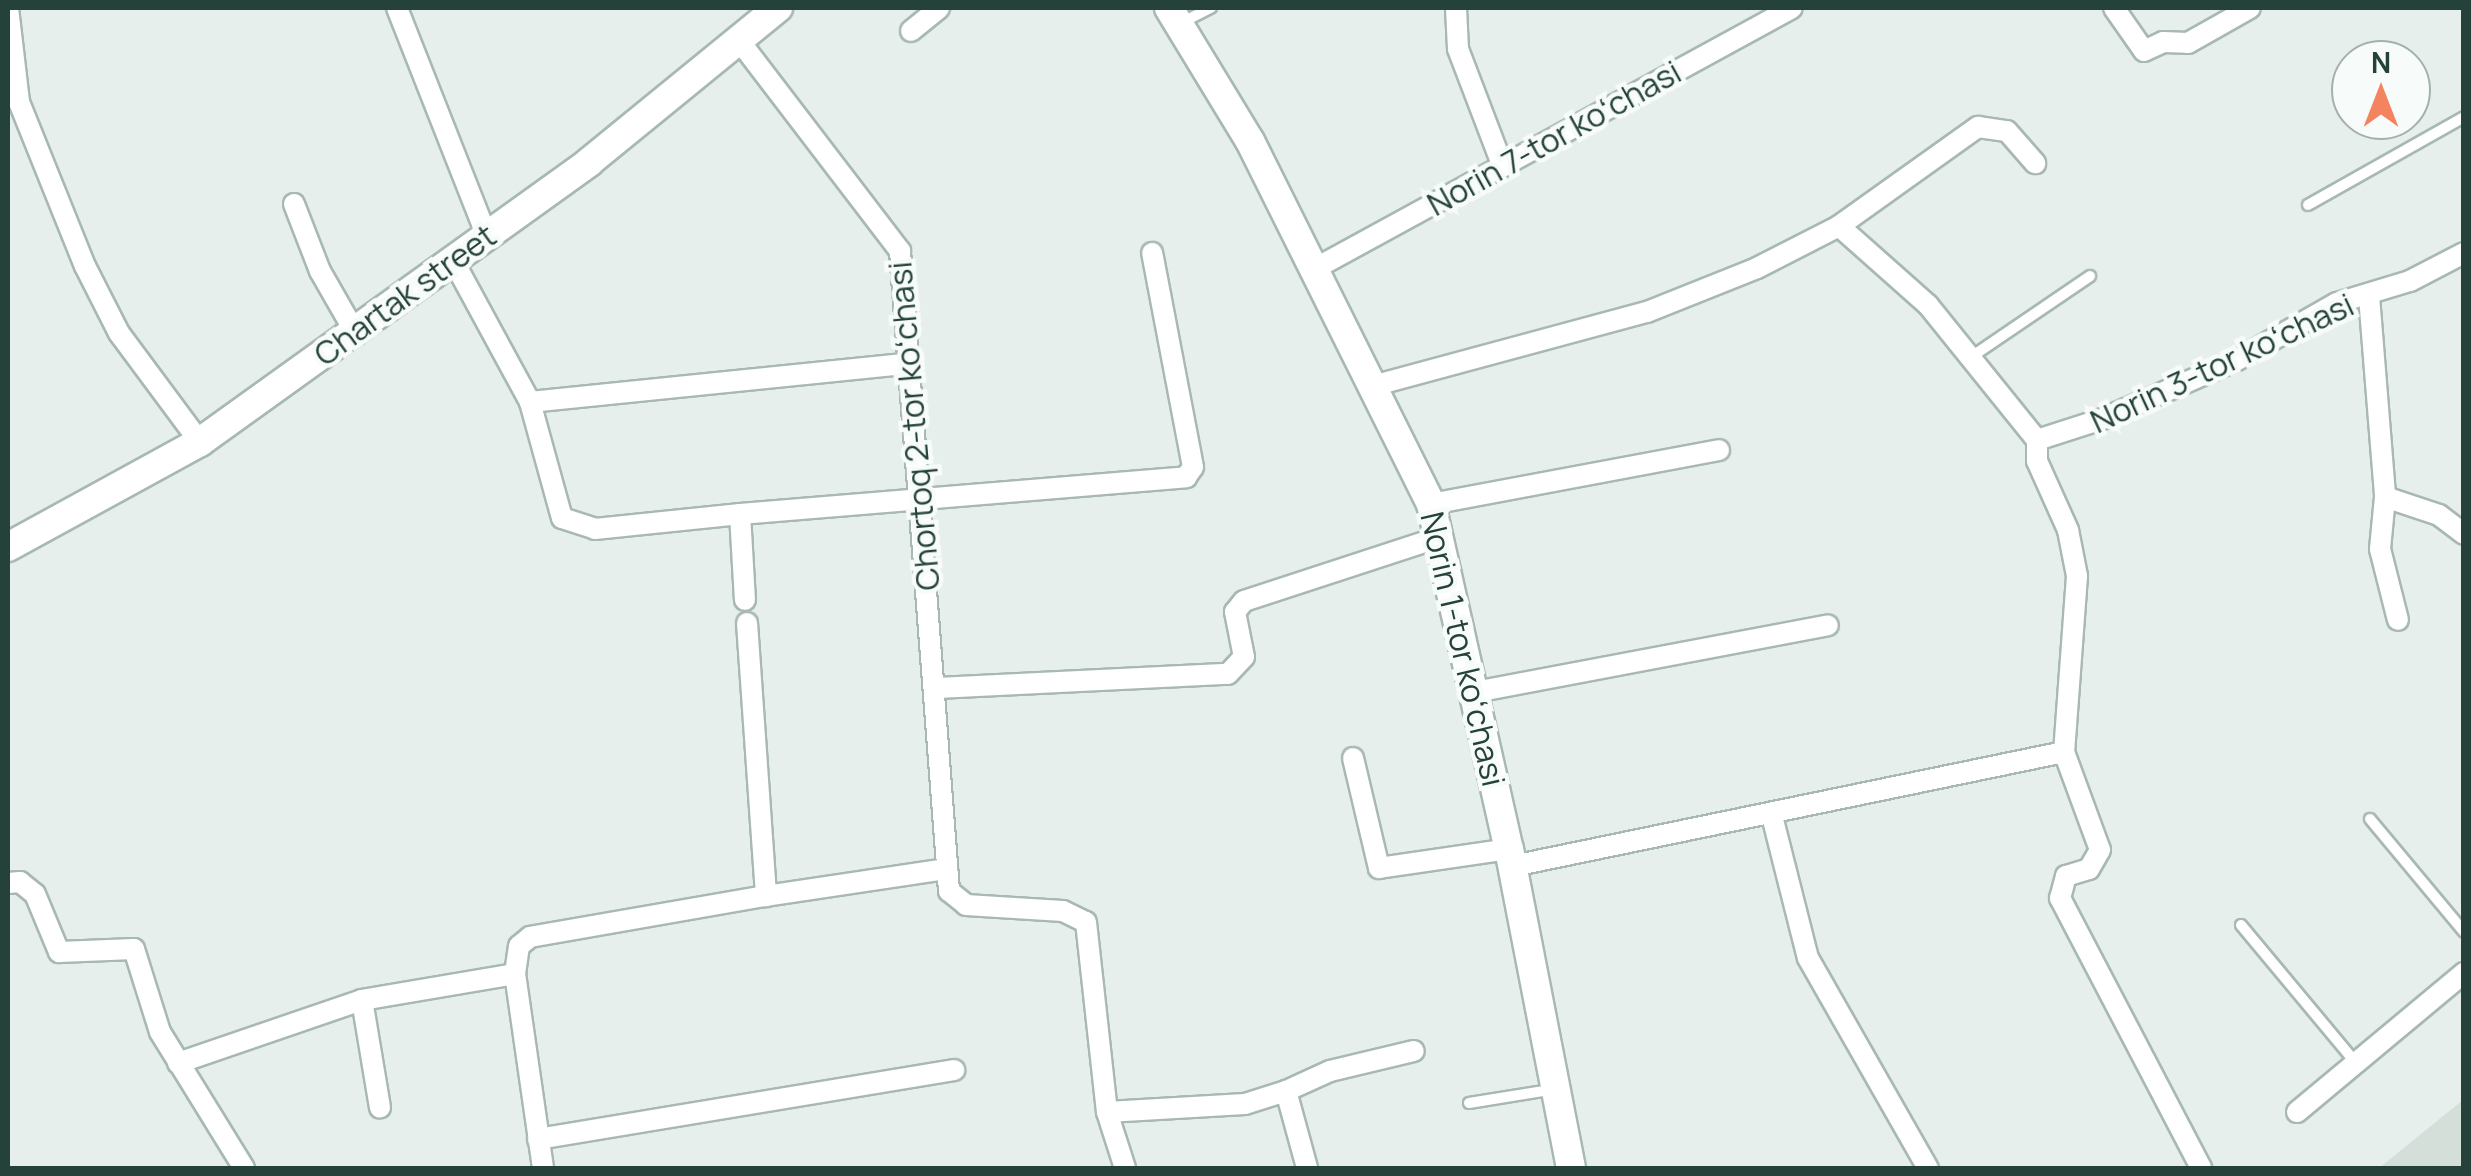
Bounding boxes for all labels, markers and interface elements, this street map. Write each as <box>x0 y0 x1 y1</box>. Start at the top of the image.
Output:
north arrow <box>2331 40 2431 140</box>
text: N <box>2371 43 2391 81</box>
street label: Norin 7-tor koʻchasi <box>1421 52 1687 224</box>
street label: Chartak street <box>307 216 503 374</box>
street label: Chortoq 2-tor koʻchasi <box>880 260 948 592</box>
street label: Norin 3-tor koʻchasi <box>2084 285 2360 441</box>
street label: Norin 1-tor koʻchasi <box>1413 508 1513 790</box>

